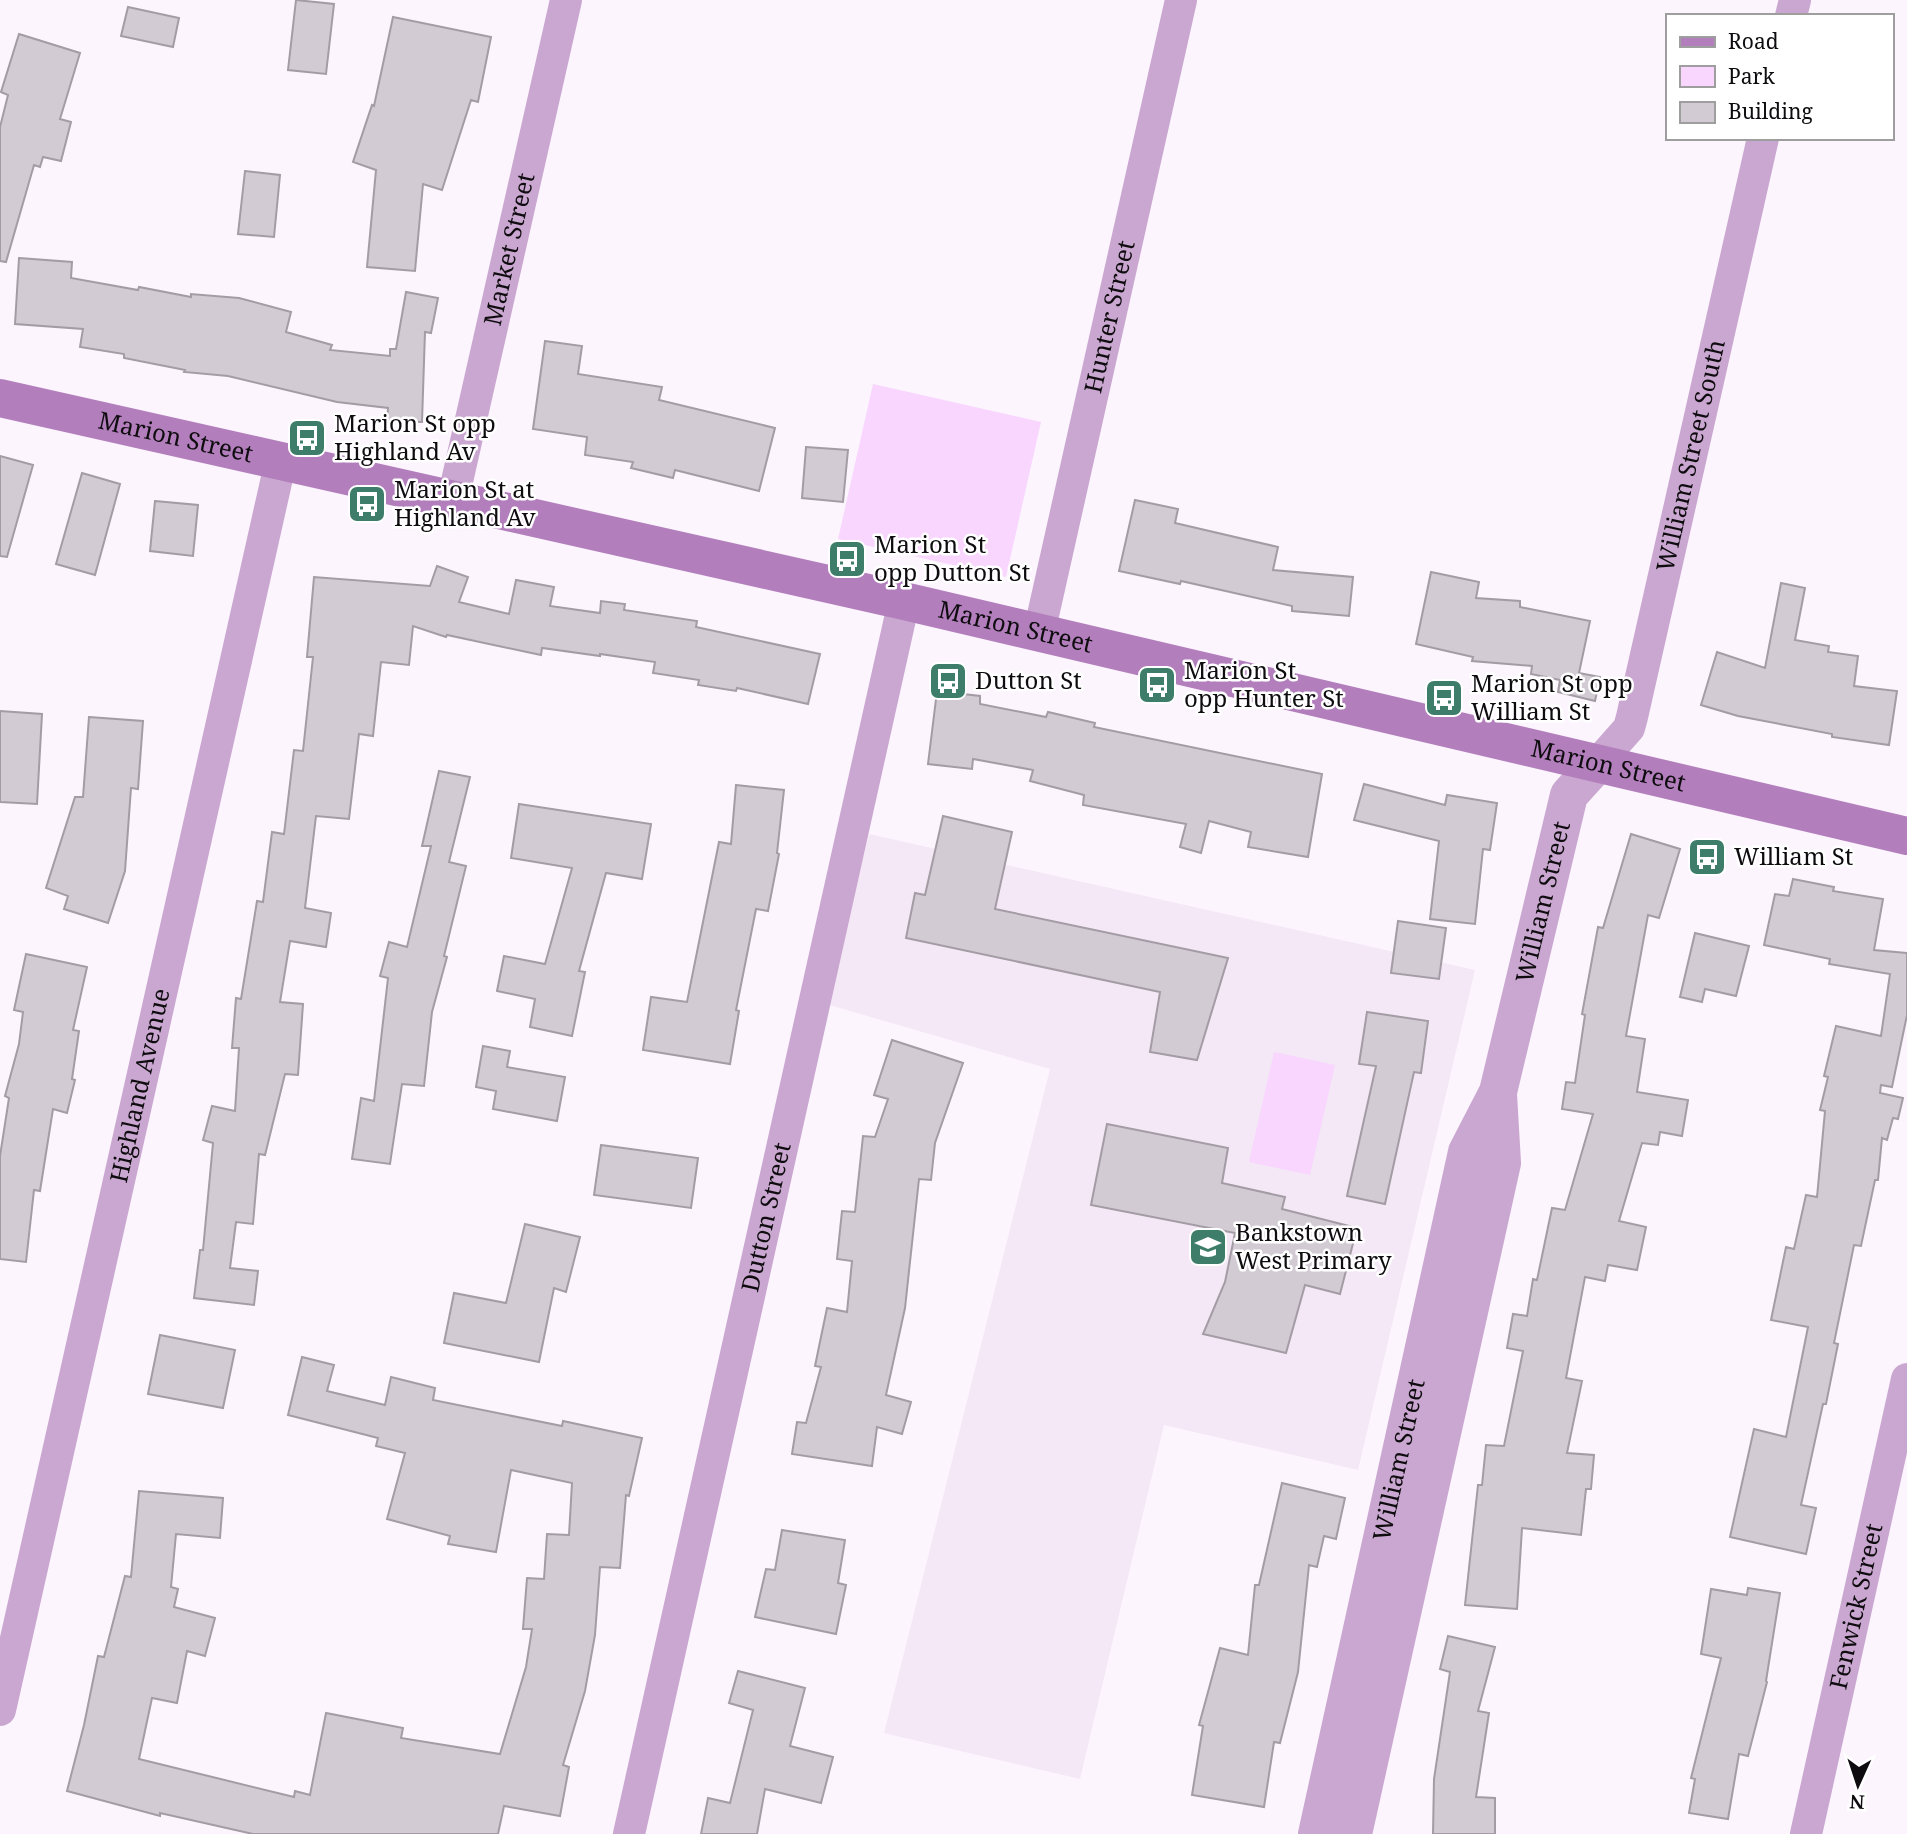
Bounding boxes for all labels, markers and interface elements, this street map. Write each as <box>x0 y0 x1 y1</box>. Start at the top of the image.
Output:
legend <box>1666 14 1893 140</box>
text: Road <box>1728 27 1779 55</box>
text: Park <box>1728 62 1775 90</box>
text: Building <box>1728 97 1813 125</box>
street label: Market Street <box>475 170 541 328</box>
street label: Hunter Street <box>1075 237 1142 396</box>
street label: William Street South <box>1647 336 1732 575</box>
street label: Marion Street <box>95 403 256 469</box>
place label: Marion St opp Highland Av <box>334 406 496 467</box>
bus stop icon: Marion St opp Highland Av <box>286 417 328 459</box>
place label: Marion St at Highland Av <box>394 472 536 533</box>
bus stop icon: Marion St at Highland Av <box>346 483 388 525</box>
place label: Marion St opp Dutton St <box>874 527 1030 588</box>
bus stop icon: Marion St opp Dutton St <box>826 538 868 580</box>
street label: Marion Street <box>935 592 1096 660</box>
place label: Marion St opp Hunter St <box>1184 653 1344 714</box>
bus stop icon: Dutton St <box>927 660 969 702</box>
place label: Dutton St <box>975 663 1082 696</box>
bus stop icon: Marion St opp Hunter St <box>1136 664 1178 706</box>
place label: Marion St opp William St <box>1471 666 1633 727</box>
bus stop icon: Marion St opp William St <box>1423 677 1465 719</box>
street label: Marion Street <box>1528 731 1689 799</box>
street label: William Street <box>1507 818 1577 986</box>
bus stop icon: William St <box>1686 836 1728 878</box>
place label: William St <box>1734 839 1853 872</box>
street label: Highland Avenue <box>101 985 177 1186</box>
street label: Dutton Street <box>732 1139 798 1295</box>
place label: Bankstown West Primary <box>1235 1215 1392 1276</box>
school or university icon: Bankstown West Primary <box>1187 1226 1229 1268</box>
street label: William Street <box>1364 1376 1432 1544</box>
street label: Fenwick Street <box>1821 1520 1889 1692</box>
north arrow <box>1823 1750 1893 1820</box>
text: N <box>1849 1789 1865 1815</box>

